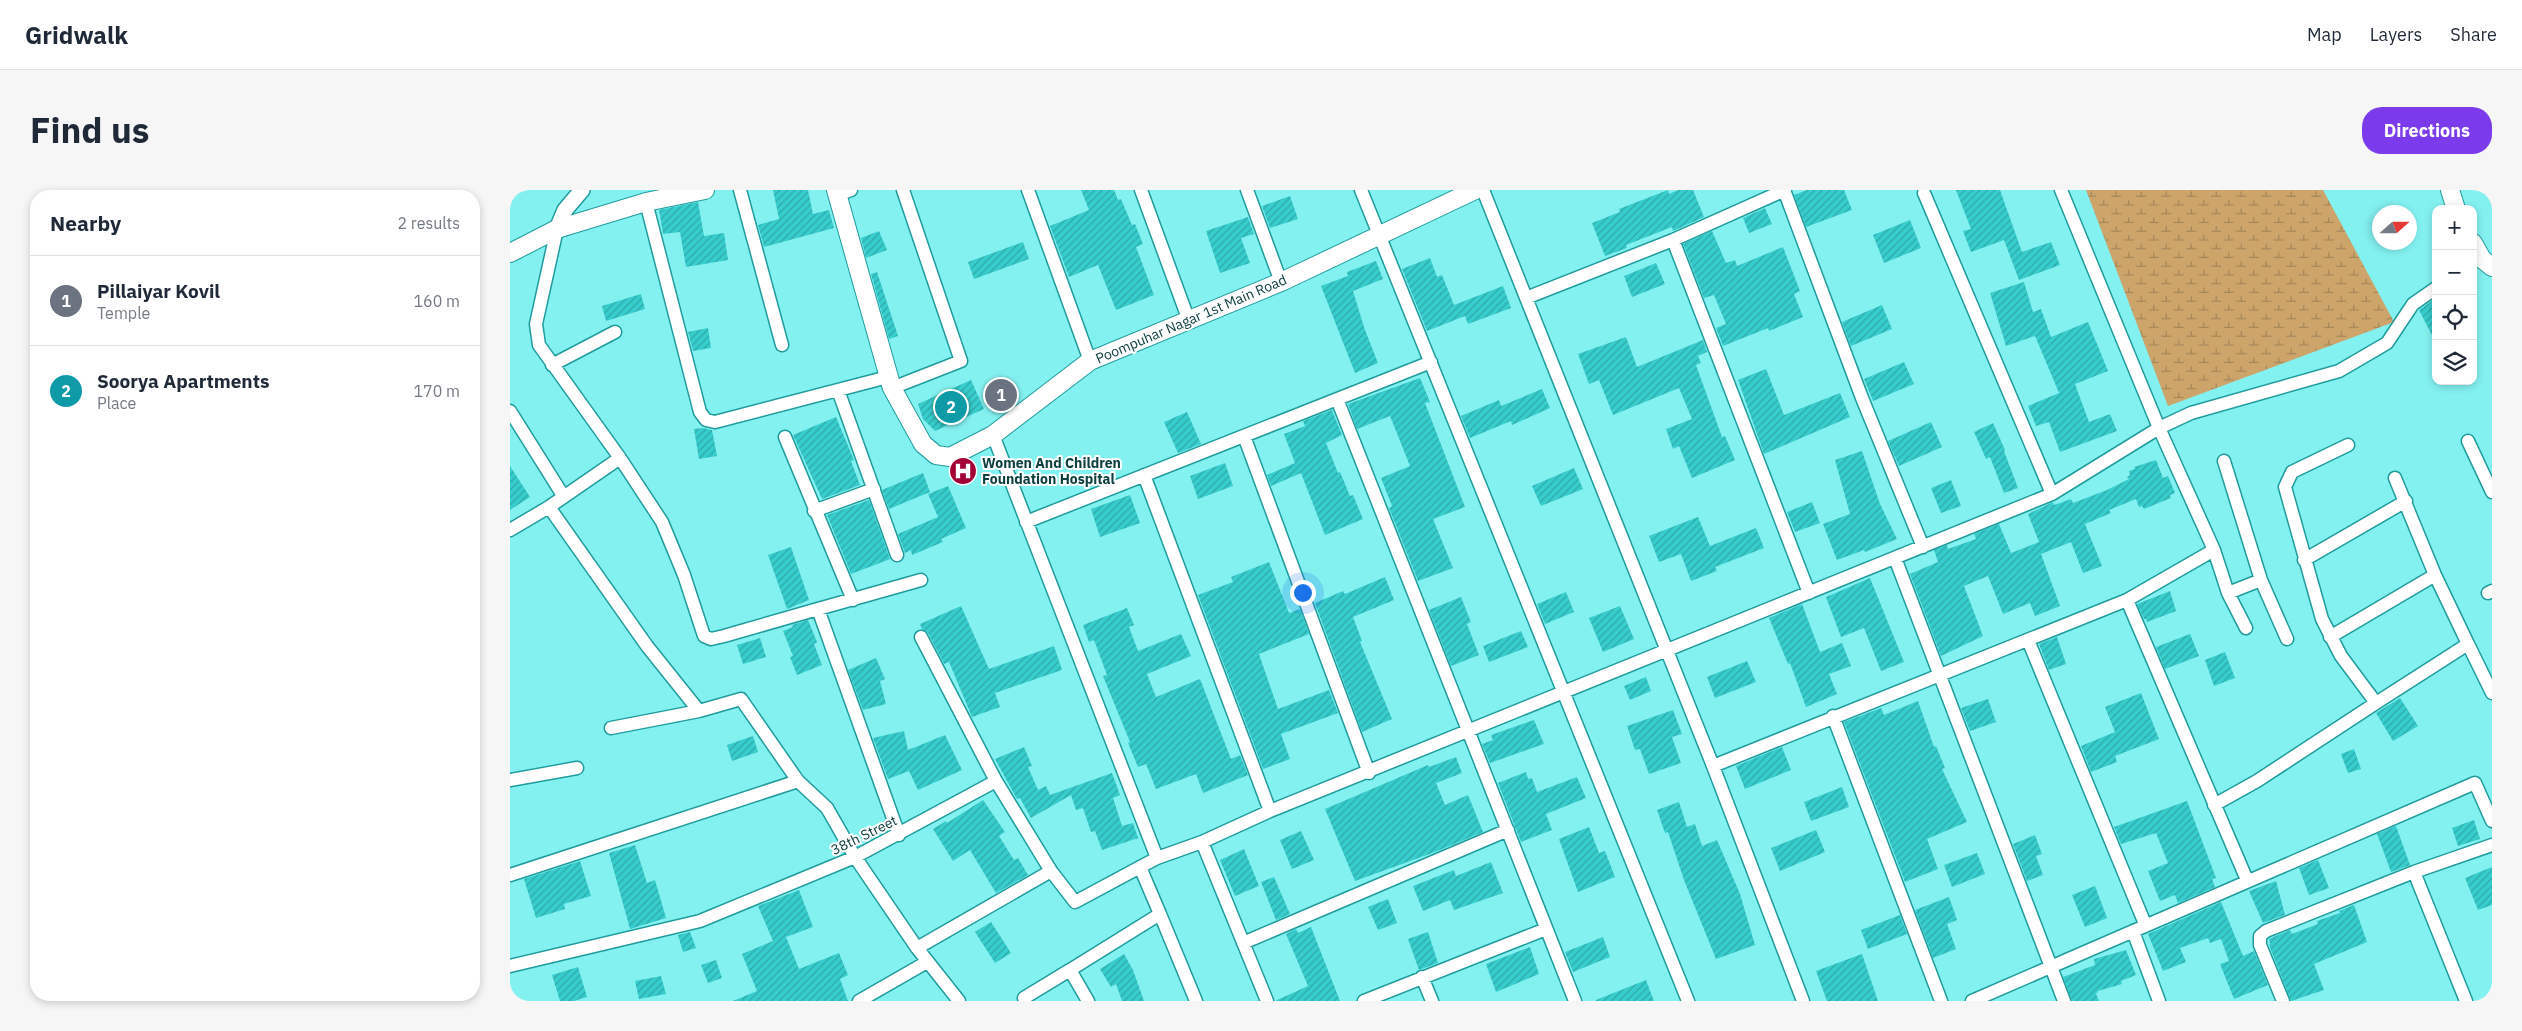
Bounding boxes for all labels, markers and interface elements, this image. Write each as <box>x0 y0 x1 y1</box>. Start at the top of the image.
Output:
text: Gridwalk <box>25 19 128 51</box>
text: Map <box>2307 23 2342 46</box>
text: Layers <box>2370 23 2422 46</box>
text: Share <box>2450 23 2497 46</box>
text: Find us <box>30 107 149 153</box>
button: Directions <box>2362 107 2492 154</box>
north arrow <box>2372 205 2417 250</box>
map controls <box>2432 205 2477 385</box>
button: + <box>2432 205 2477 250</box>
text: Nearby <box>50 209 121 237</box>
text: 2 results <box>397 213 460 233</box>
button: − <box>2432 250 2477 295</box>
street label: Poompuhar Nagar 1st Main Road <box>1093 271 1289 367</box>
text: Pillaiyar Kovil <box>97 279 220 303</box>
text: 1 <box>61 291 71 311</box>
text: 160 m <box>413 291 460 311</box>
button: locate <box>2432 295 2477 340</box>
text: Temple <box>97 303 150 323</box>
button: layers <box>2432 340 2477 385</box>
text: Soorya Apartments <box>97 369 270 393</box>
pin: 1 <box>985 376 1017 414</box>
text: 2 <box>61 381 71 401</box>
text: 170 m <box>413 381 460 401</box>
pin: 2 <box>935 388 967 426</box>
text: Place <box>97 393 136 413</box>
place label: Women And Children Foundation Hospital <box>982 454 1121 488</box>
hospital icon: Women And Children Foundation Hospital <box>948 456 978 486</box>
your location <box>1290 580 1316 606</box>
street label: 38th Street <box>828 811 900 859</box>

